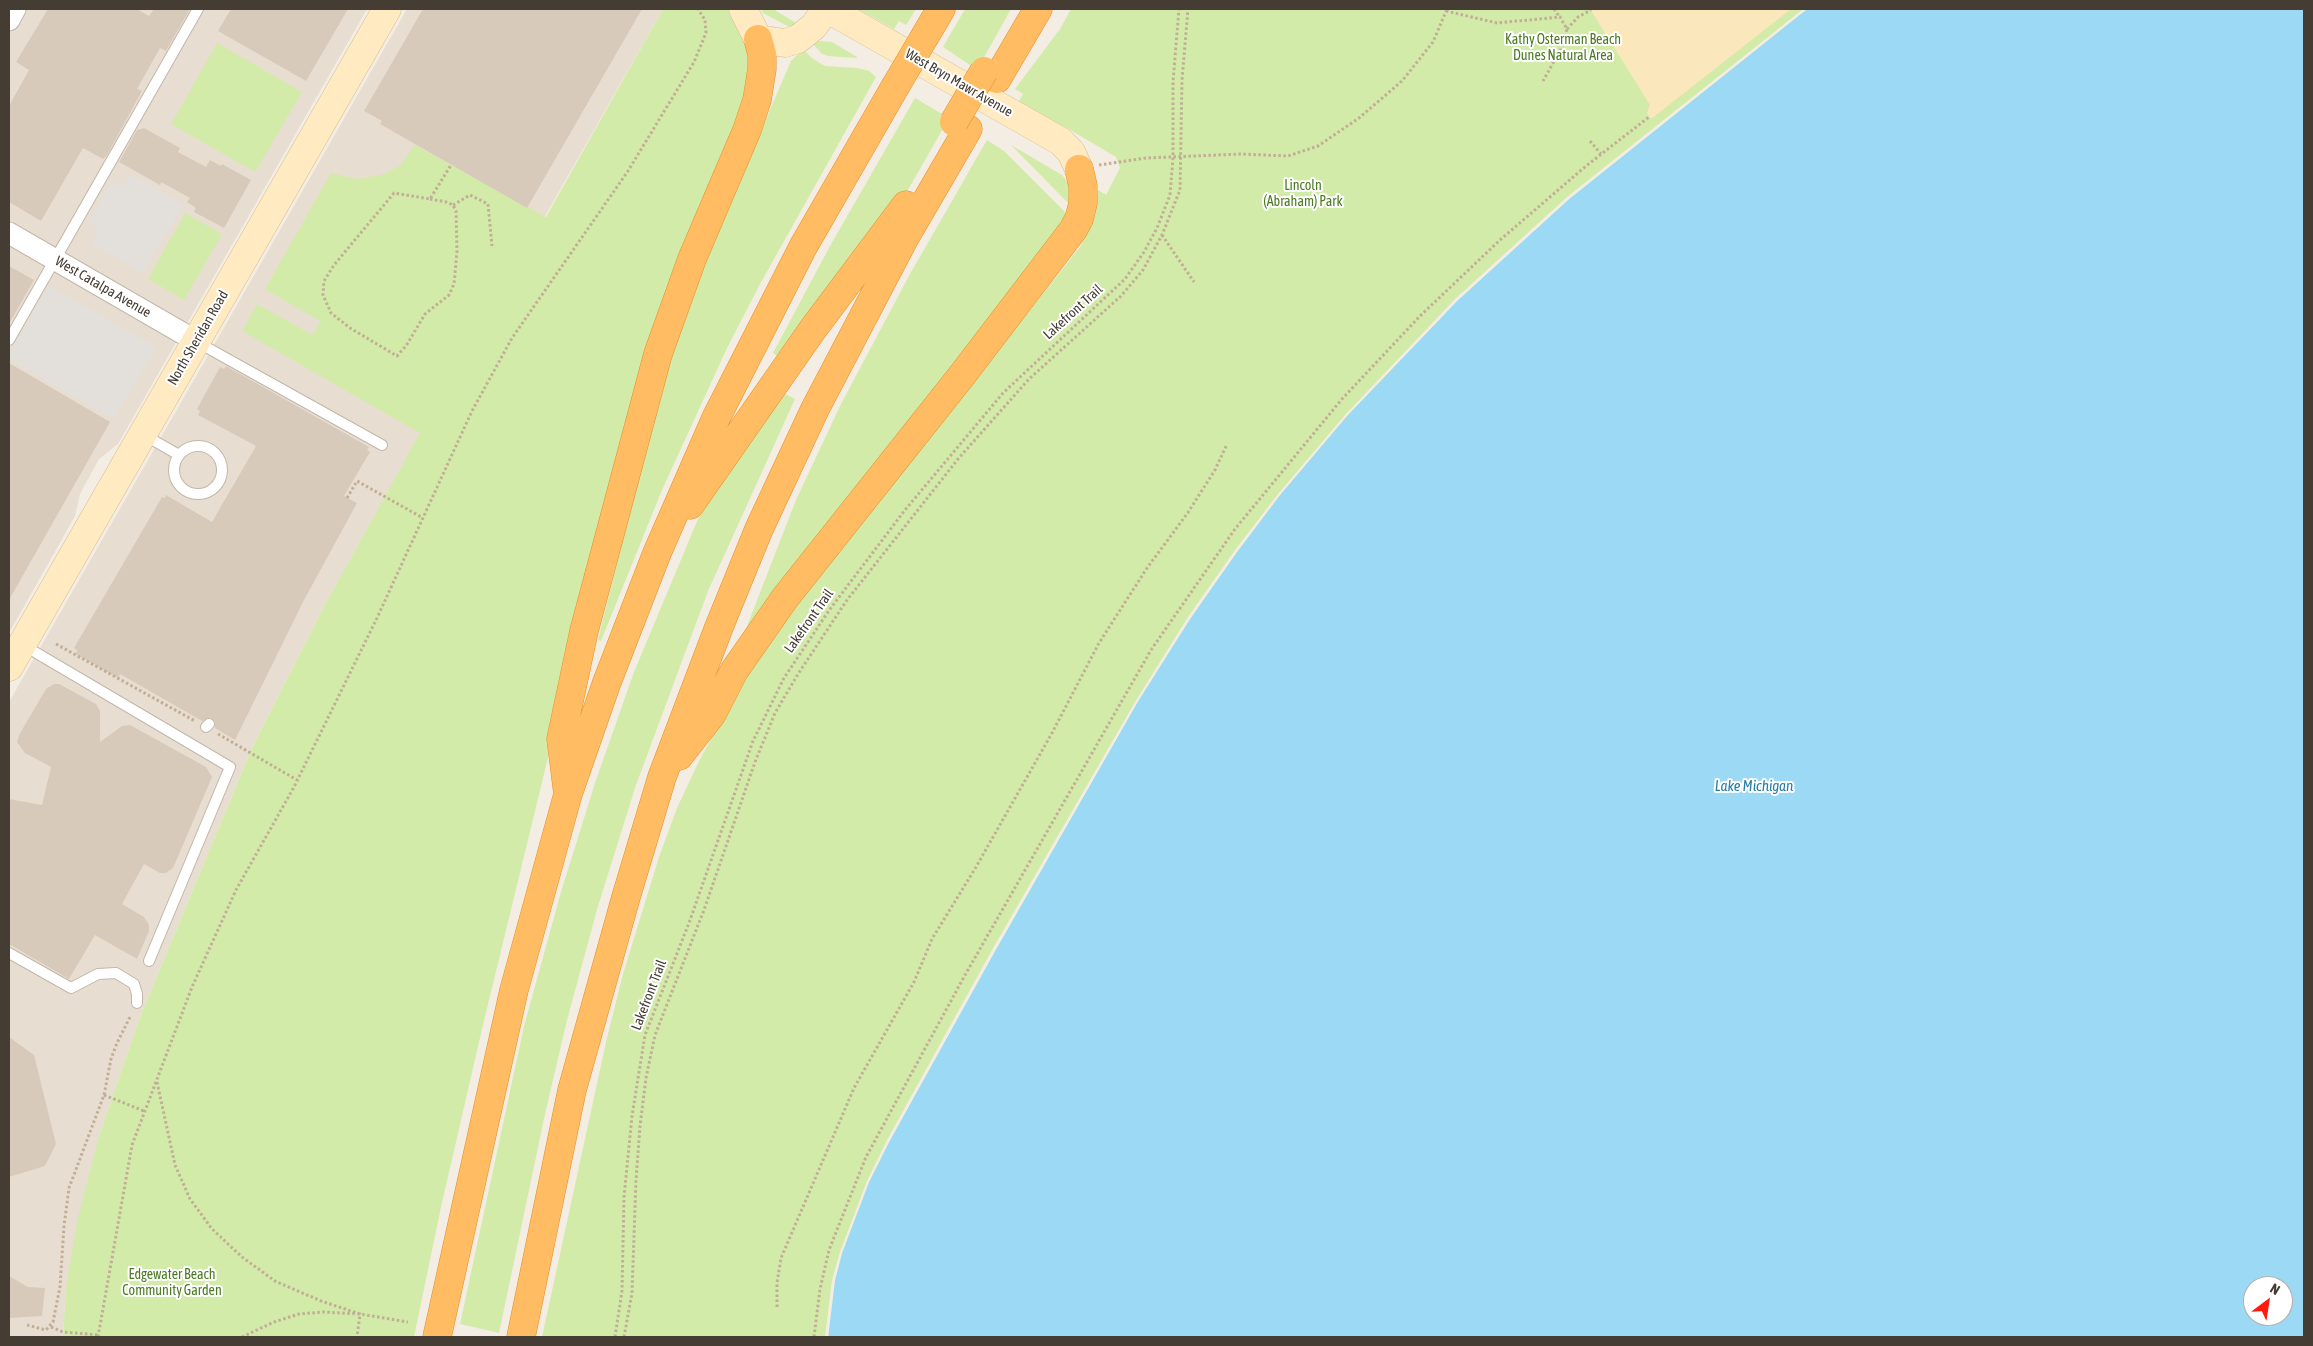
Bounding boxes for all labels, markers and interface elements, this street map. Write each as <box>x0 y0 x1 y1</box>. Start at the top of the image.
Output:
park label: Kathy Osterman Beach Dunes Natural Area <box>1505 32 1621 64</box>
street label: West Bryn Mawr Avenue <box>902 45 1016 121</box>
park label: Lincoln (Abraham) Park <box>1263 178 1343 210</box>
street label: West Catalpa Avenue <box>52 253 154 321</box>
street label: Lakefront Trail <box>1040 281 1106 343</box>
street label: North Sheridan Road <box>164 288 232 388</box>
street label: Lakefront Trail <box>781 586 837 656</box>
water label: Lake Michigan <box>1715 777 1793 795</box>
street label: Lakefront Trail <box>628 957 670 1033</box>
park label: Edgewater Beach Community Garden <box>122 1267 222 1300</box>
north arrow <box>2243 1276 2293 1326</box>
text: N <box>2268 1280 2283 1298</box>

